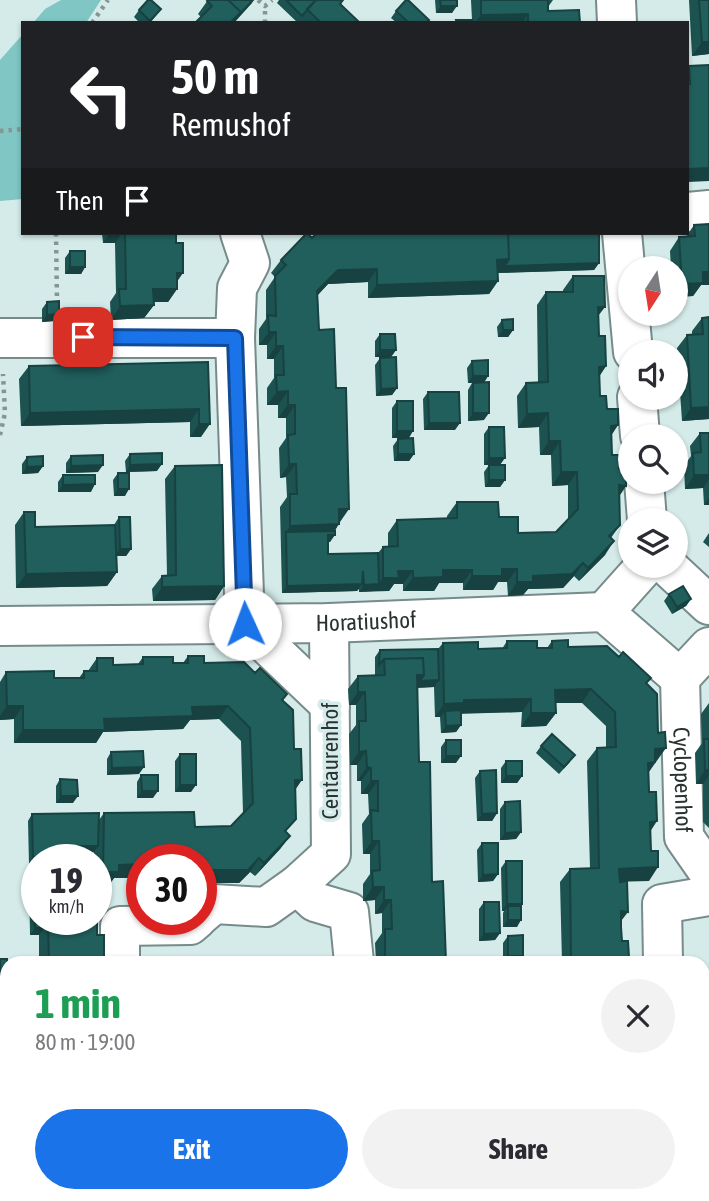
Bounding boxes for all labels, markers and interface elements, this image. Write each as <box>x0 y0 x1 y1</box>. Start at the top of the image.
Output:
text: 50 m <box>171 48 259 104</box>
icon: left <box>56 49 147 140</box>
text: Remushof <box>171 106 291 143</box>
icon: arrive <box>118 182 156 220</box>
text: Then <box>56 186 104 216</box>
north arrow <box>618 256 688 326</box>
map controls <box>618 256 688 578</box>
pin <box>53 307 113 367</box>
icon: arrive <box>64 318 102 356</box>
button: sound <box>618 340 688 410</box>
button: search <box>618 424 688 494</box>
button: layers <box>618 508 688 578</box>
position arrow <box>208 587 282 661</box>
street label: Horatiushof <box>316 607 417 636</box>
street label: Centaurenhof <box>317 702 343 820</box>
street label: Cyclopenhof <box>668 727 697 833</box>
speed limit sign: 30 <box>126 844 217 935</box>
text: 19 <box>50 860 83 900</box>
text: km/h <box>49 896 84 917</box>
text: 1 min <box>35 979 121 1027</box>
button: close <box>601 979 675 1053</box>
text: 80 m · 19:00 <box>35 1029 135 1055</box>
button: Exit <box>35 1109 348 1189</box>
button: Share <box>362 1109 675 1189</box>

